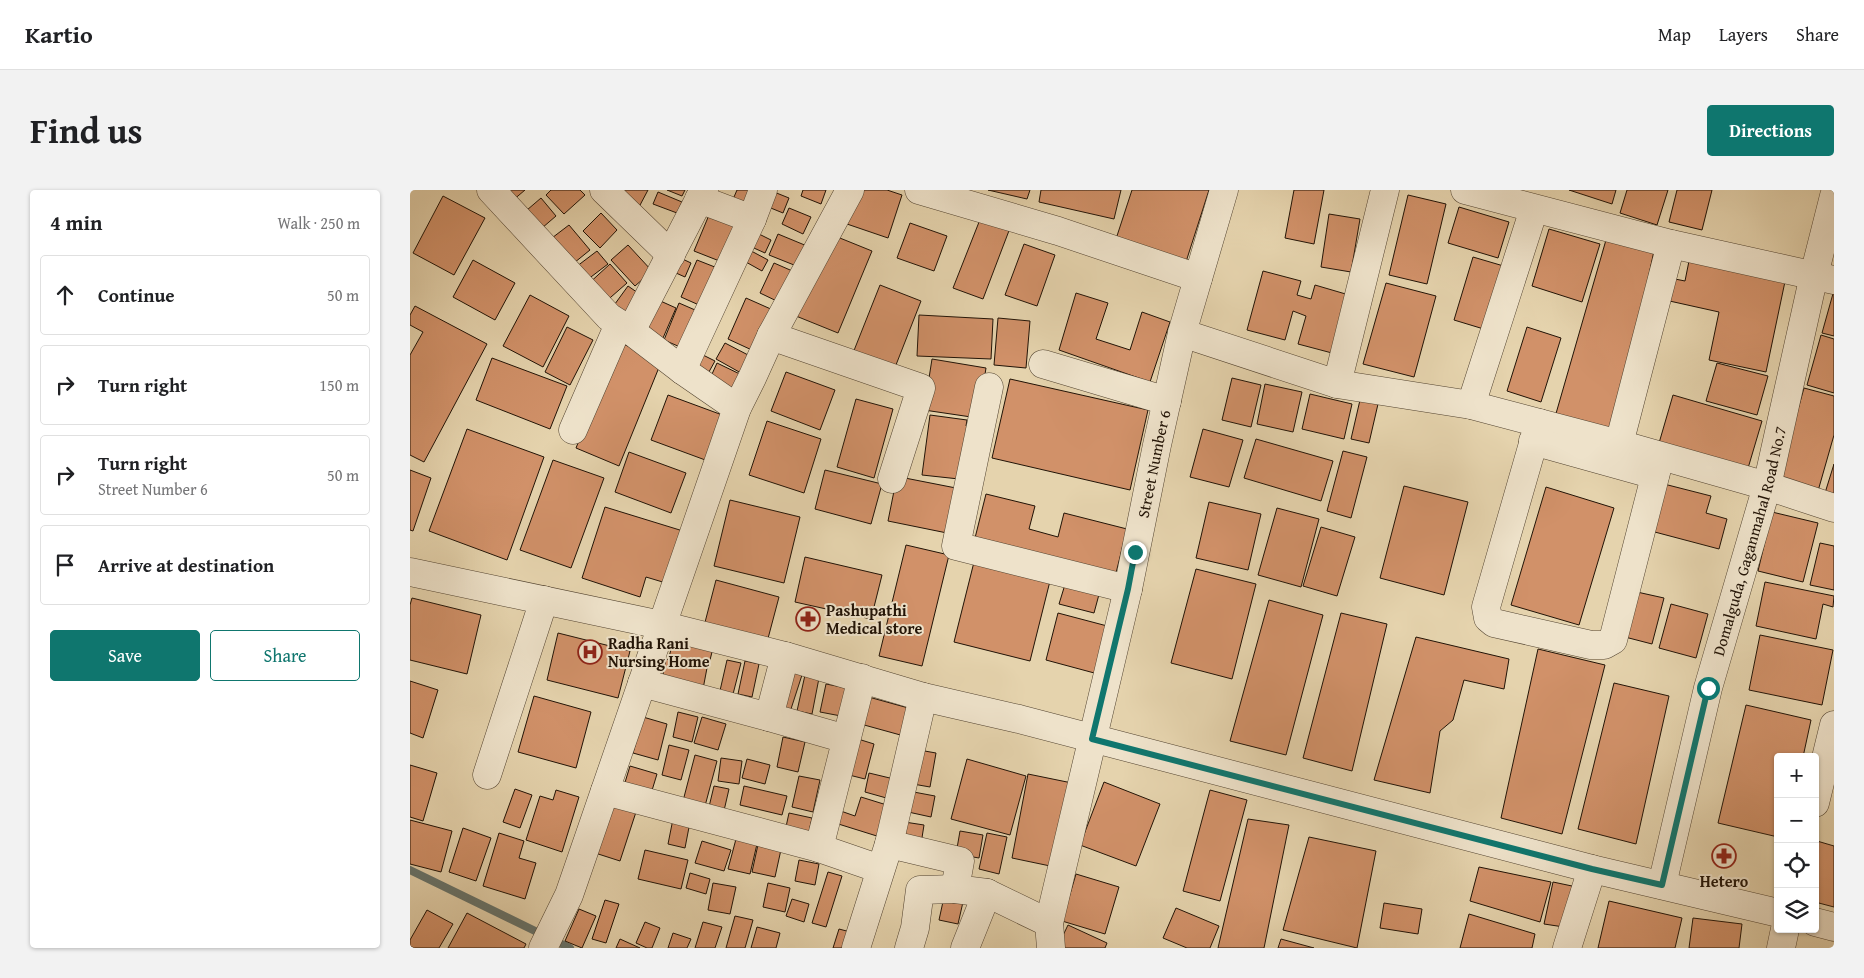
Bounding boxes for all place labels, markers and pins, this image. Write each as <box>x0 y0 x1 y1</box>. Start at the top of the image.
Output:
place label: Pashupathi Medical store <box>826 598 922 640</box>
pharmacy icon: Pashupathi Medical store <box>795 606 821 632</box>
place label: Radha Rani Nursing Home <box>608 631 710 673</box>
hospital icon: Radha Rani Nursing Home <box>577 639 603 665</box>
pharmacy icon: Hetero <box>1711 843 1737 869</box>
place label: Hetero <box>1700 869 1749 893</box>

